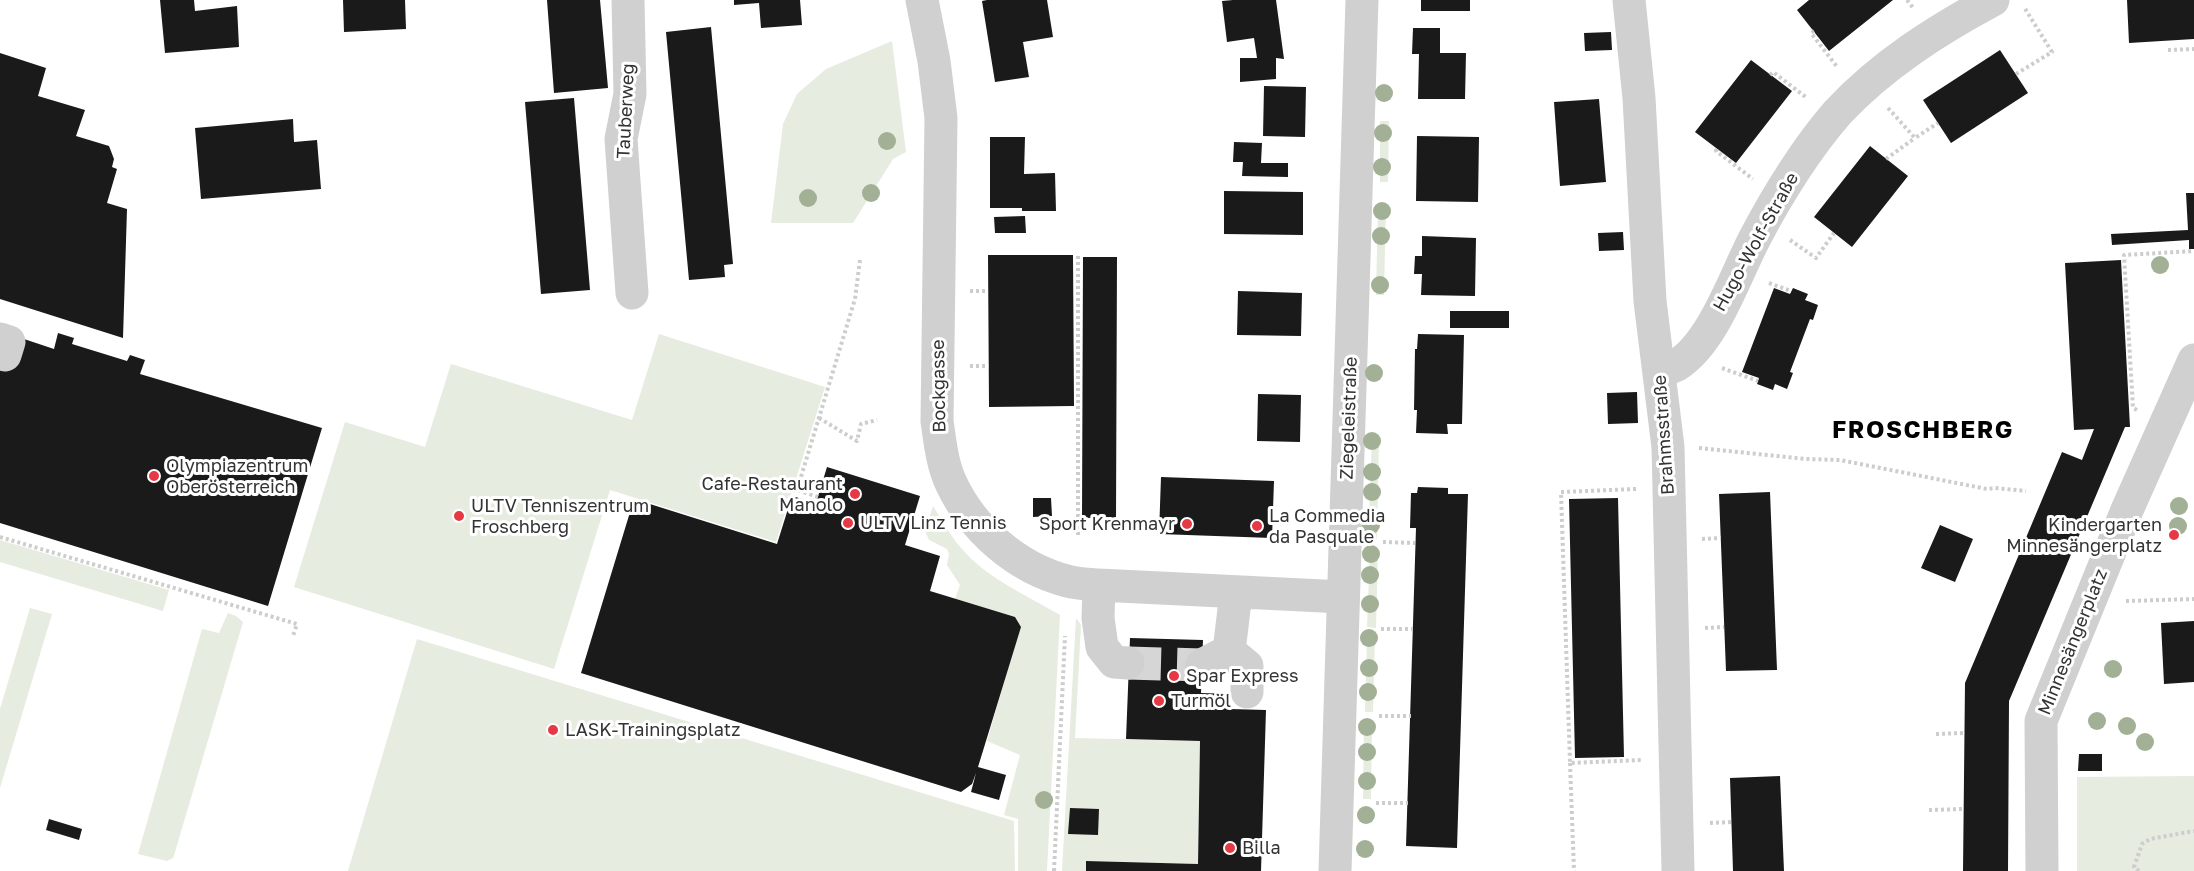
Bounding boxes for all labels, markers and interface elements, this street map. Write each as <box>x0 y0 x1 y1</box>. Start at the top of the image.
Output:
street label: Tauberweg <box>613 63 639 159</box>
street label: Hugo-Wolf-Straße <box>1709 169 1803 315</box>
street label: Bockgasse <box>927 339 951 433</box>
street label: Ziegeleistraße <box>1336 356 1362 480</box>
street label: Brahmsstraße <box>1649 374 1679 496</box>
district label: FROSCHBERG <box>1832 416 2014 444</box>
place label: Olympiazentrum Oberösterreich <box>166 455 308 498</box>
marker: Olympiazentrum Oberösterreich <box>147 469 161 483</box>
place label: Cafe-Restaurant Manolo <box>702 473 843 516</box>
marker: Cafe-Restaurant Manolo <box>848 487 862 501</box>
place label: ULTV Tenniszentrum Froschberg <box>471 495 649 538</box>
place label: La Commedia da Pasquale <box>1269 505 1386 548</box>
marker: ULTV Tenniszentrum Froschberg <box>452 509 466 523</box>
place label: ULTV Linz Tennis <box>860 512 1007 534</box>
place label: Sport Krenmayr <box>1039 513 1175 535</box>
place label: Kindergarten Minnesängerplatz <box>2006 514 2162 556</box>
marker: ULTV Linz Tennis <box>841 516 855 530</box>
marker: Sport Krenmayr <box>1180 517 1194 531</box>
marker: La Commedia da Pasquale <box>1250 519 1264 533</box>
marker: Kindergarten Minnesängerplatz <box>2167 528 2181 542</box>
street label: Minnesängerplatz <box>2034 566 2112 718</box>
place label: Spar Express <box>1186 665 1299 687</box>
marker: Spar Express <box>1167 669 1181 683</box>
place label: Turmöl <box>1171 690 1231 712</box>
marker: Turmöl <box>1152 694 1166 708</box>
place label: LASK-Trainingsplatz <box>565 719 740 741</box>
marker: LASK-Trainingsplatz <box>546 723 560 737</box>
place label: Billa <box>1242 837 1281 859</box>
marker: Billa <box>1223 841 1237 855</box>

